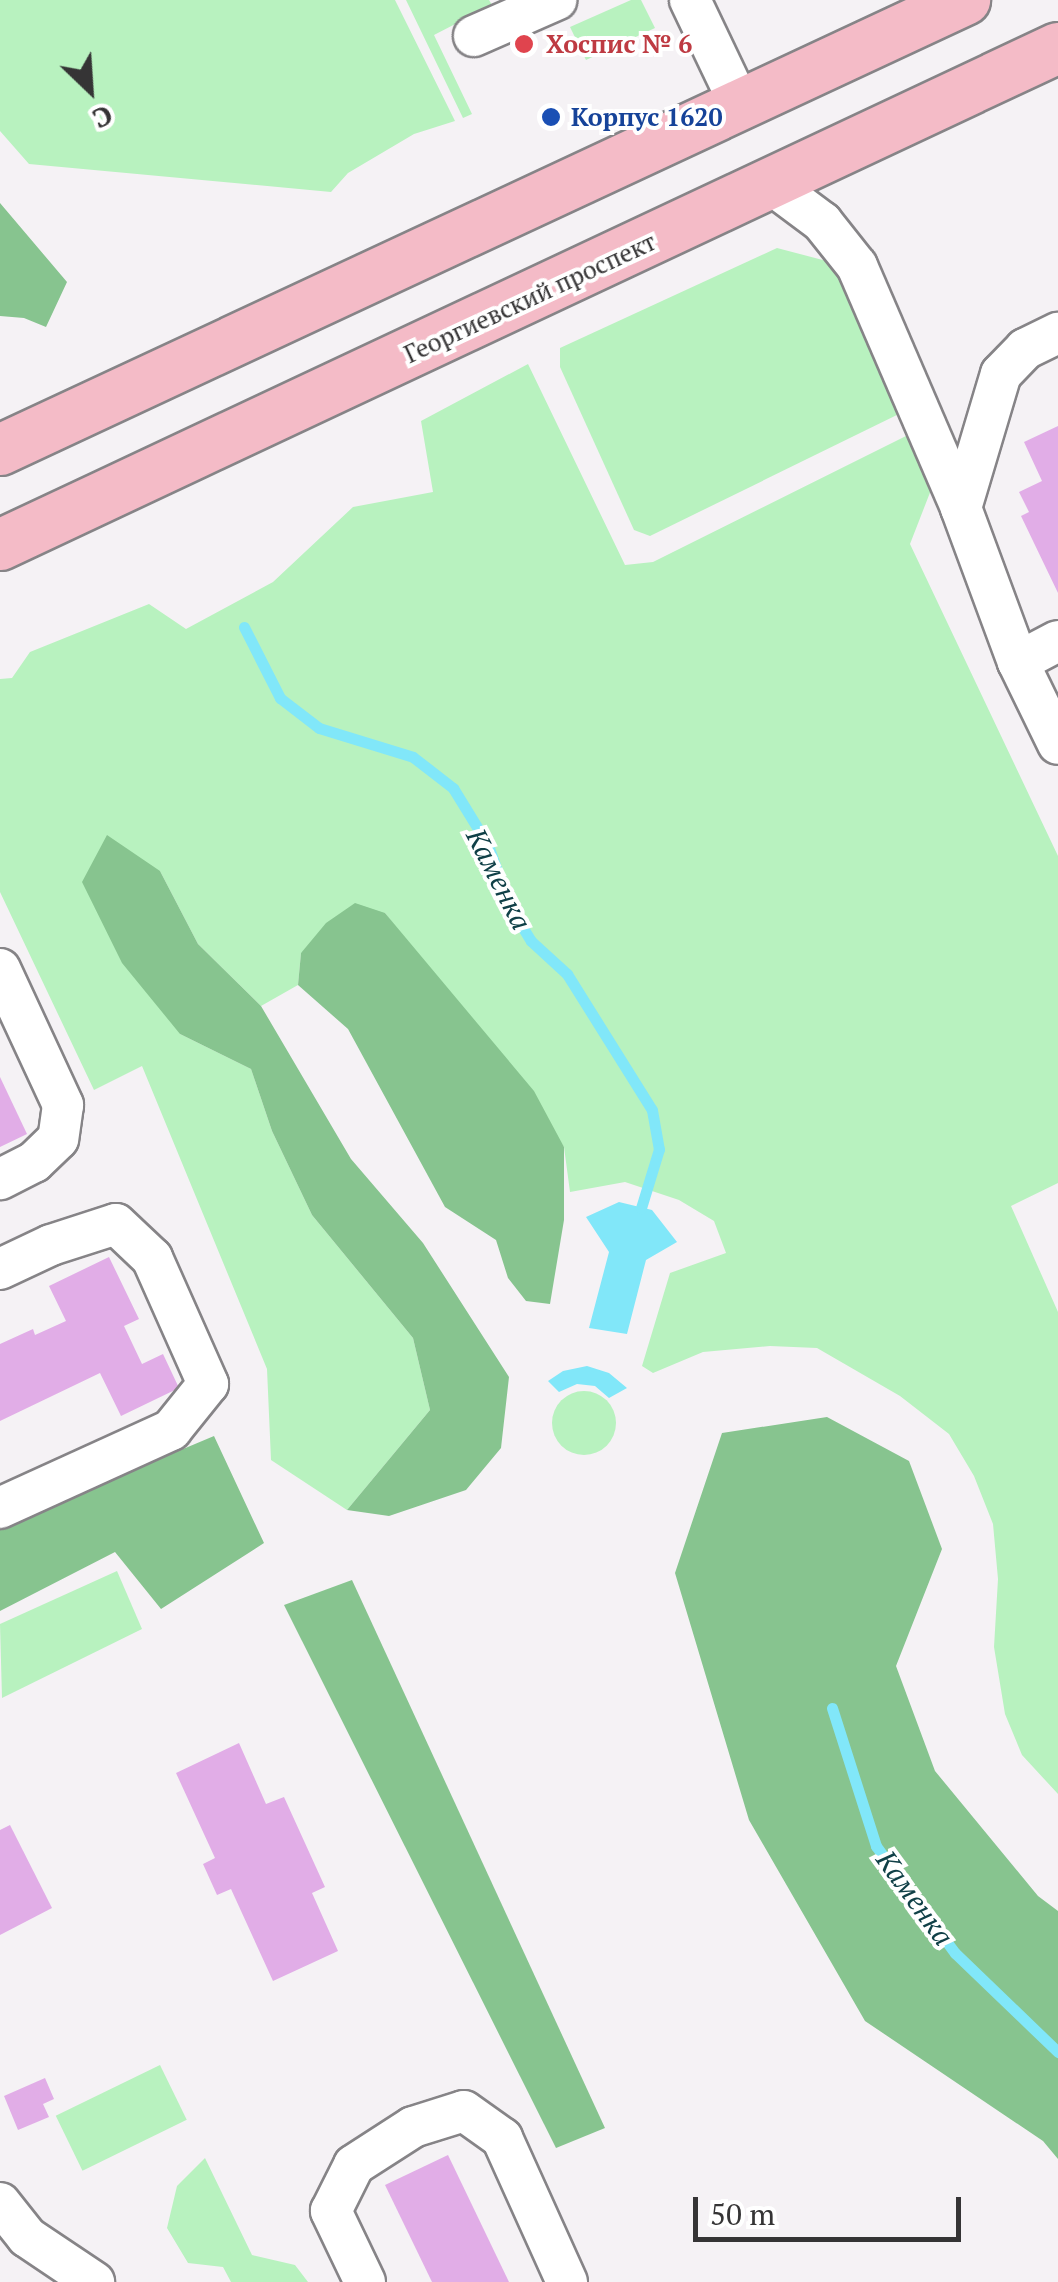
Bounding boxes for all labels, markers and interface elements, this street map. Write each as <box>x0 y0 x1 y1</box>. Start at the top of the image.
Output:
place label: Хоспис № 6 <box>546 29 692 59</box>
marker: Хоспис № 6 <box>511 31 537 57</box>
north arrow <box>40 40 140 140</box>
text: С <box>87 97 119 138</box>
place label: Корпус 1620 <box>571 102 723 132</box>
marker: Корпус 1620 <box>540 106 562 128</box>
street label: Георгиевский проспект <box>399 226 661 370</box>
water label: Каменка <box>459 823 539 935</box>
water label: Каменка <box>869 1844 961 1952</box>
scale bar <box>698 2177 966 2239</box>
text: 50 m <box>710 2194 775 2234</box>

